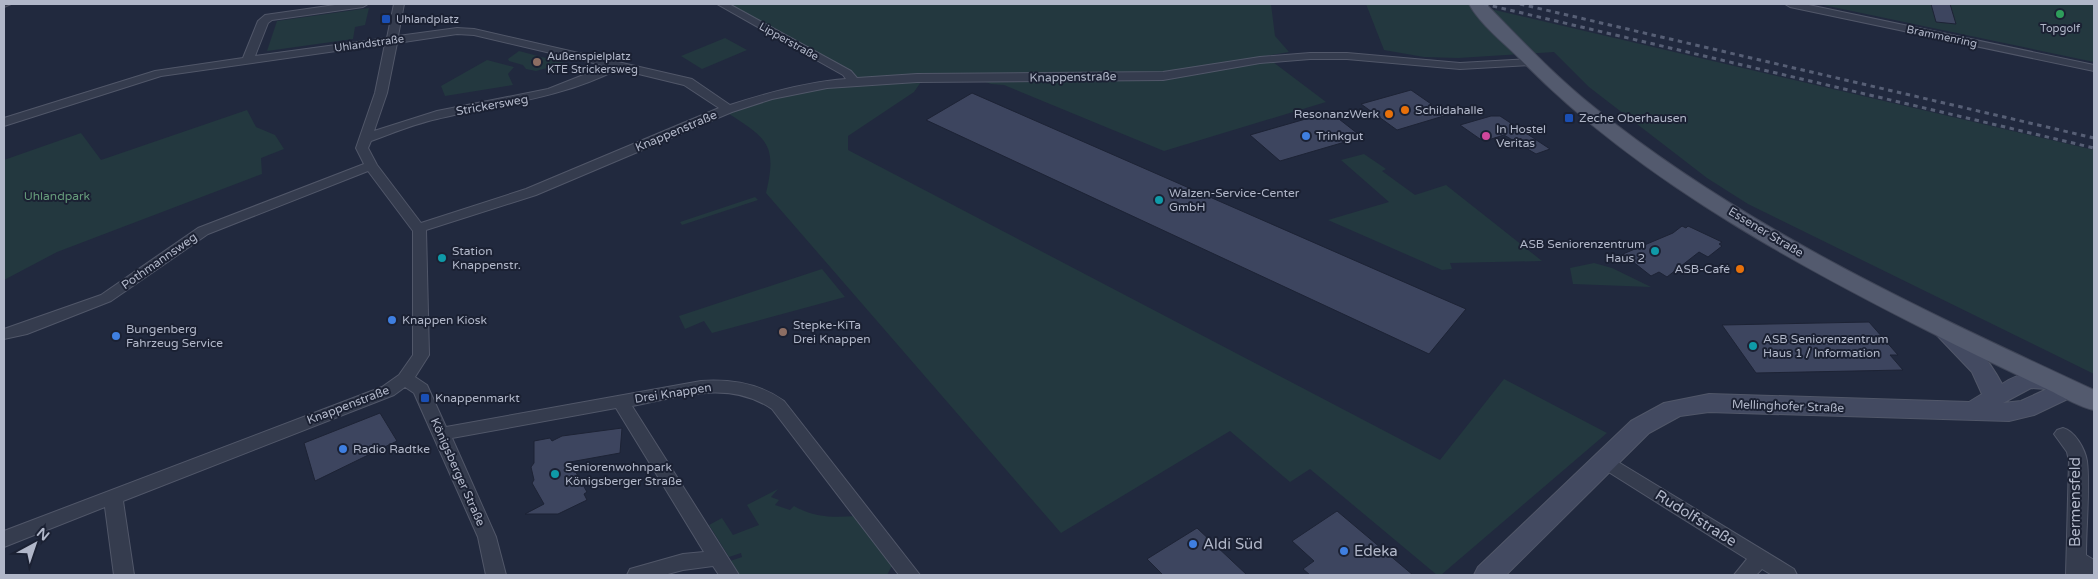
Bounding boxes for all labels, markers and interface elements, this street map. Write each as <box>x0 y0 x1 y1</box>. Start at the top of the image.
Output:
marker: Topgolf <box>2054 8 2066 20</box>
marker: Uhlandplatz <box>380 13 392 25</box>
place label: Uhlandplatz <box>396 13 459 26</box>
street label: Lipperstraße <box>757 20 821 63</box>
place label: Topgolf <box>2040 22 2081 35</box>
street label: Brammenring <box>1905 23 1978 50</box>
street label: Uhlandstraße <box>333 32 405 55</box>
place label: Außenspielplatz KTE Strickersweg <box>547 50 638 76</box>
marker: Außenspielplatz KTE Strickersweg <box>531 56 543 68</box>
street label: Knappenstraße <box>1029 69 1117 85</box>
street label: Strickersweg <box>455 92 529 118</box>
place label: Schildahalle <box>1415 103 1483 117</box>
marker: Schildahalle <box>1399 104 1411 116</box>
street label: Knappenstraße <box>633 107 719 154</box>
place label: ResonanzWerk <box>1294 107 1379 121</box>
marker: ResonanzWerk <box>1383 108 1395 120</box>
place label: Zeche Oberhausen <box>1579 111 1687 125</box>
marker: Zeche Oberhausen <box>1563 112 1575 124</box>
place label: In Hostel Veritas <box>1496 122 1546 150</box>
place label: Trinkgut <box>1316 129 1364 143</box>
marker: Trinkgut <box>1300 130 1312 142</box>
marker: In Hostel Veritas <box>1480 130 1492 142</box>
place label: Walzen-Service-Center GmbH <box>1169 186 1300 214</box>
park label: Uhlandpark <box>24 189 91 203</box>
marker: Walzen-Service-Center GmbH <box>1153 194 1165 206</box>
street label: Essener Straße <box>1726 204 1806 260</box>
street label: Pothmannsweg <box>119 230 199 292</box>
place label: ASB Seniorenzentrum Haus 2 <box>1519 237 1645 265</box>
place label: Station Knappenstr. <box>452 244 521 272</box>
marker: ASB Seniorenzentrum Haus 2 <box>1649 245 1661 257</box>
marker: Station Knappenstr. <box>436 252 448 264</box>
place label: ASB-Café <box>1674 262 1730 276</box>
marker: ASB-Café <box>1734 263 1746 275</box>
place label: Knappen Kiosk <box>402 313 488 327</box>
marker: Knappen Kiosk <box>386 314 398 326</box>
place label: Stepke-KiTa Drei Knappen <box>793 318 871 346</box>
place label: Bungenberg Fahrzeug Service <box>126 322 223 350</box>
marker: Stepke-KiTa Drei Knappen <box>777 326 789 338</box>
marker: Bungenberg Fahrzeug Service <box>110 330 122 342</box>
place label: ASB Seniorenzentrum Haus 1 / Information <box>1763 332 1889 360</box>
marker: ASB Seniorenzentrum Haus 1 / Information <box>1747 340 1759 352</box>
street label: Drei Knappen <box>634 380 712 406</box>
street label: Knappenstraße <box>305 383 391 427</box>
place label: Knappenmarkt <box>435 391 520 405</box>
marker: Knappenmarkt <box>419 392 431 404</box>
street label: Mellinghofer Straße <box>1732 397 1845 415</box>
street label: Königsberger Straße <box>428 416 488 528</box>
place label: Radio Radtke <box>353 442 430 456</box>
marker: Radio Radtke <box>337 443 349 455</box>
street label: Bermensfeld <box>2066 457 2084 547</box>
place label: Seniorenwohnpark Königsberger Straße <box>565 460 682 488</box>
marker: Seniorenwohnpark Königsberger Straße <box>549 468 561 480</box>
street label: Rudolfstraße <box>1652 486 1740 550</box>
north arrow <box>10 519 60 569</box>
text: N <box>33 524 53 545</box>
place label: Aldi Süd <box>1203 535 1263 553</box>
marker: Aldi Süd <box>1187 538 1199 550</box>
place label: Edeka <box>1354 542 1398 560</box>
marker: Edeka <box>1338 545 1350 557</box>

